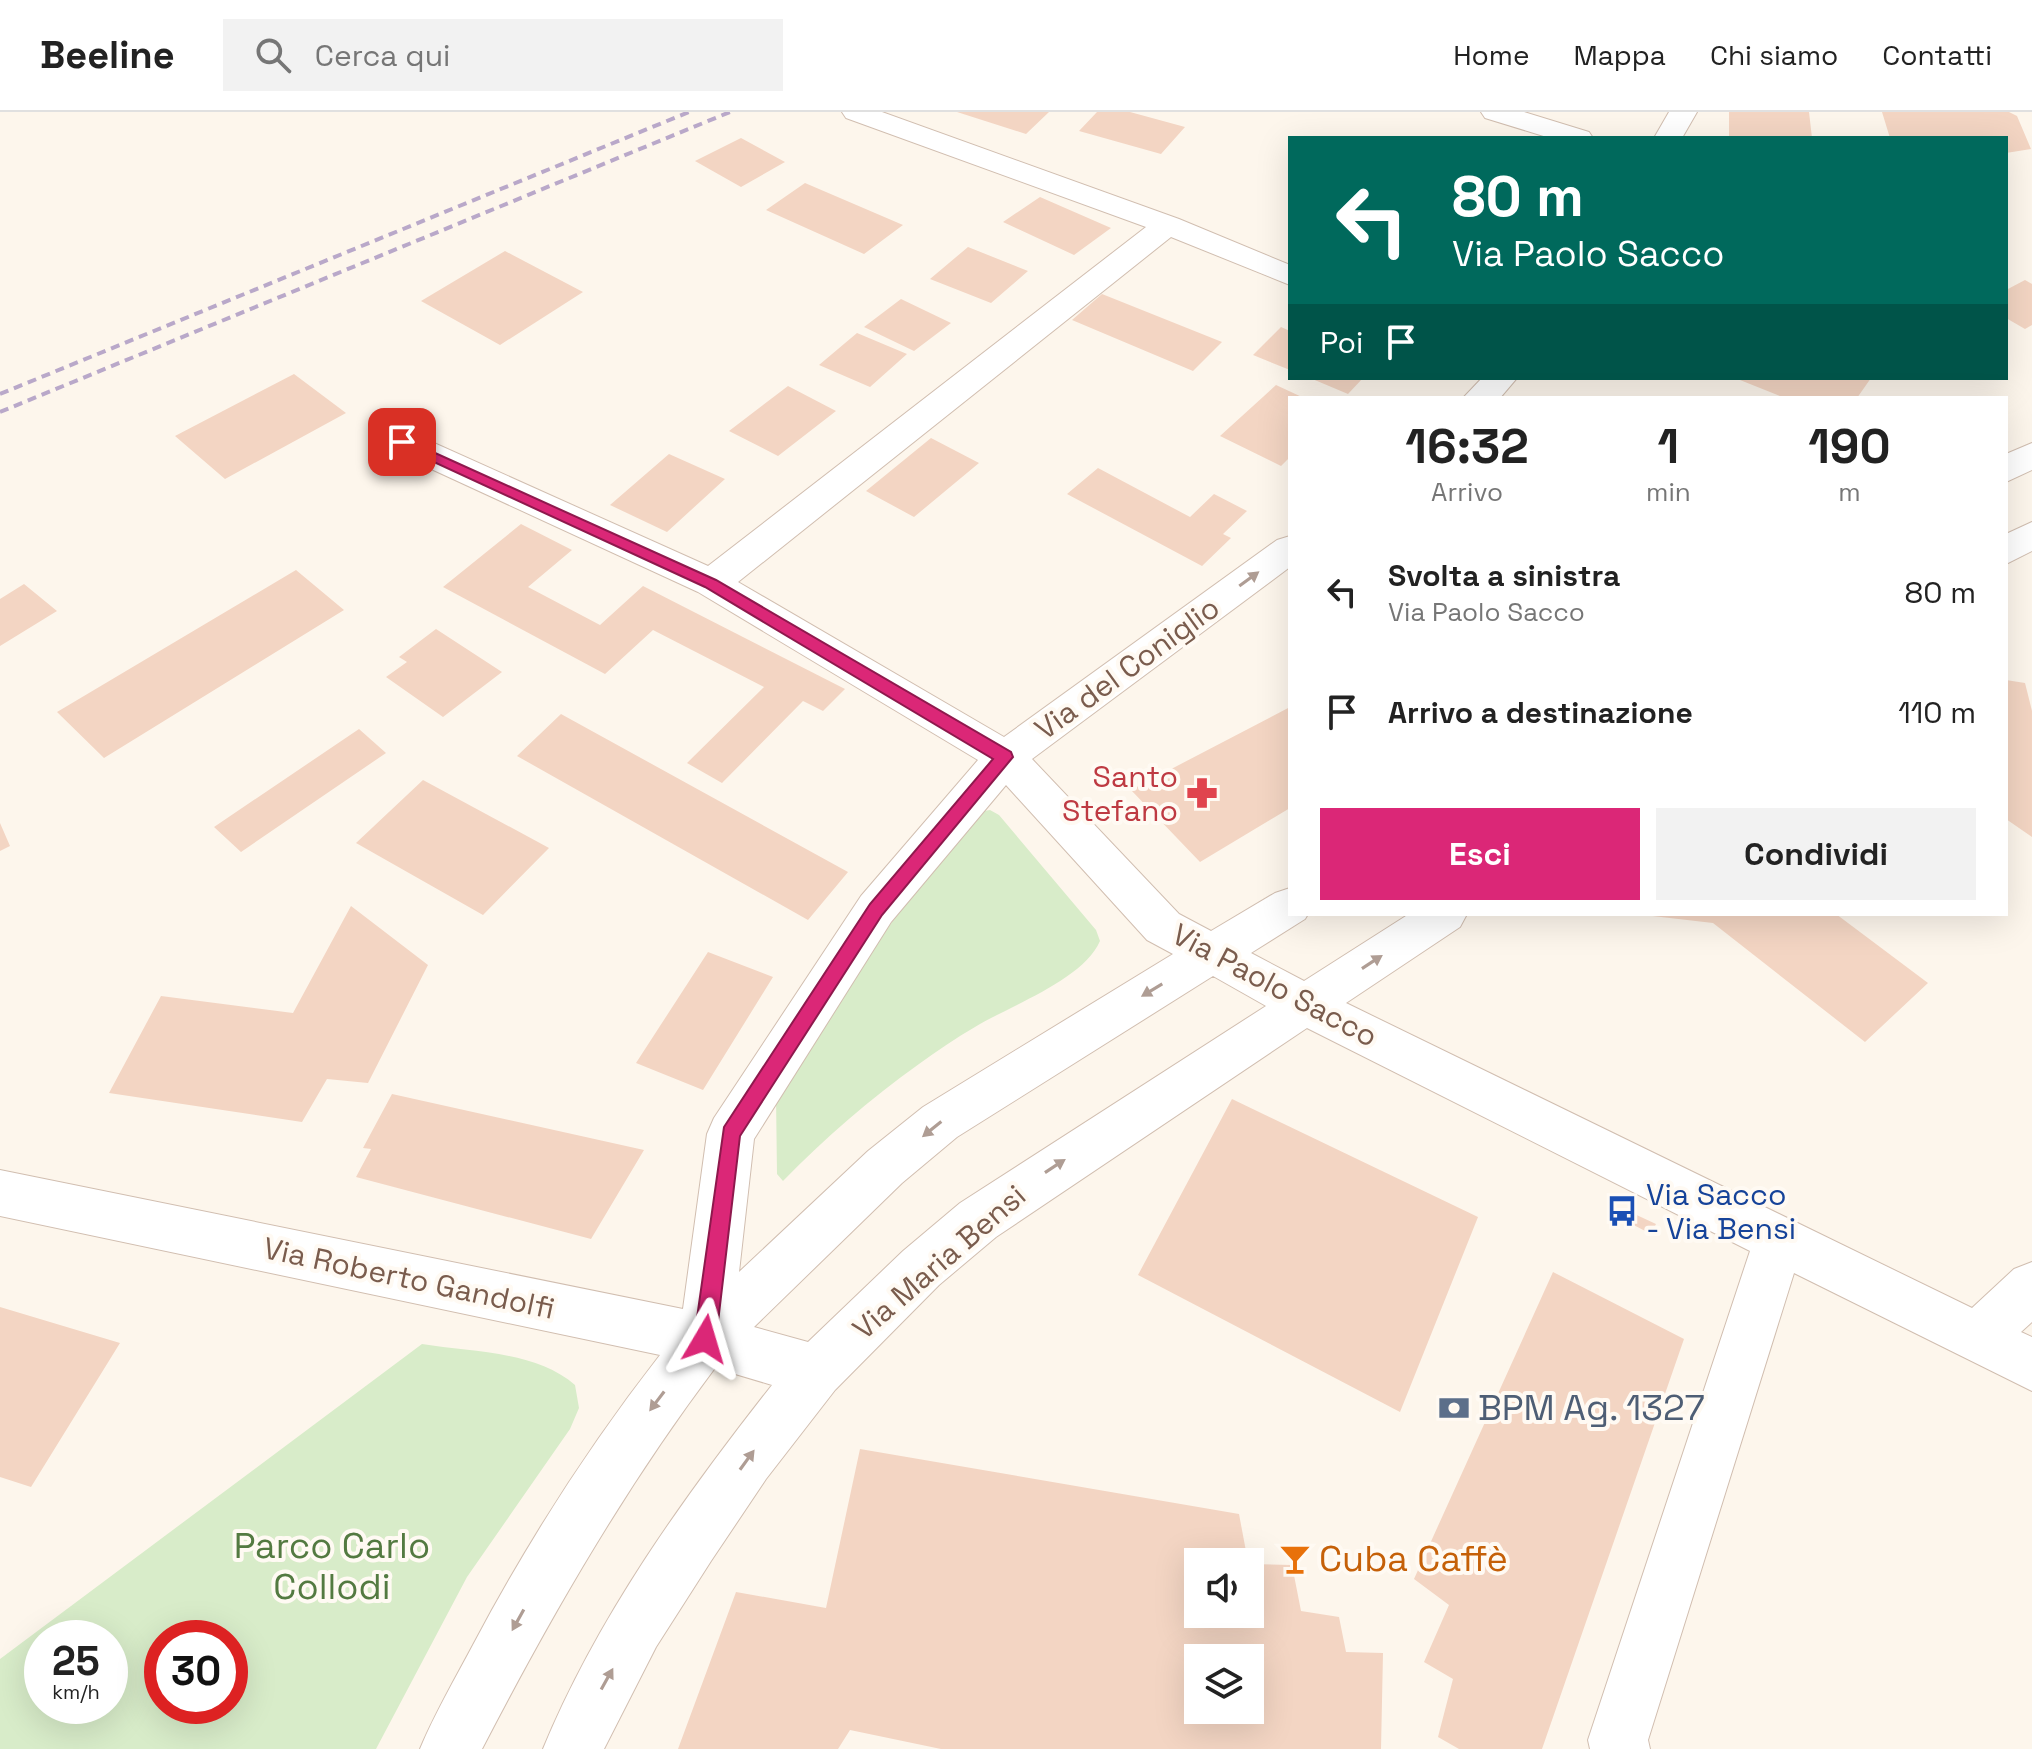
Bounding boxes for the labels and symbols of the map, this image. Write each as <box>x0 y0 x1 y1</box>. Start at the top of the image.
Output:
pin <box>368 408 436 476</box>
one-way arrow <box>1238 572 1259 588</box>
street label: Via del Coniglio <box>1027 588 1227 748</box>
place label: Santo Stefano <box>1062 757 1178 830</box>
pharmacy icon: Santo Stefano <box>1185 776 1219 810</box>
street label: Via Paolo Sacco <box>1166 914 1384 1056</box>
one-way arrow <box>1361 955 1382 970</box>
one-way arrow <box>1140 982 1163 997</box>
one-way arrow <box>922 1120 942 1137</box>
one-way arrow <box>1044 1160 1066 1174</box>
place label: Via Sacco - Via Bensi <box>1646 1175 1796 1248</box>
street label: Via Maria Bensi <box>844 1176 1034 1348</box>
bus stop icon: Via Sacco - Via Bensi <box>1605 1194 1639 1228</box>
street label: Via Roberto Gandolfi <box>260 1228 558 1328</box>
position arrow <box>663 1297 747 1381</box>
place label: BPM Ag. 1327 <box>1478 1385 1705 1431</box>
one-way arrow <box>650 1390 665 1411</box>
bank icon: BPM Ag. 1327 <box>1437 1391 1471 1425</box>
one-way arrow <box>739 1450 754 1471</box>
park label: Parco Carlo Collodi <box>234 1523 430 1610</box>
place label: Cuba Caffè <box>1319 1536 1508 1582</box>
bar icon: Cuba Caffè <box>1278 1542 1312 1576</box>
one-way arrow <box>511 1609 525 1631</box>
speed limit sign: 30 <box>144 1620 248 1724</box>
one-way arrow <box>600 1668 614 1690</box>

